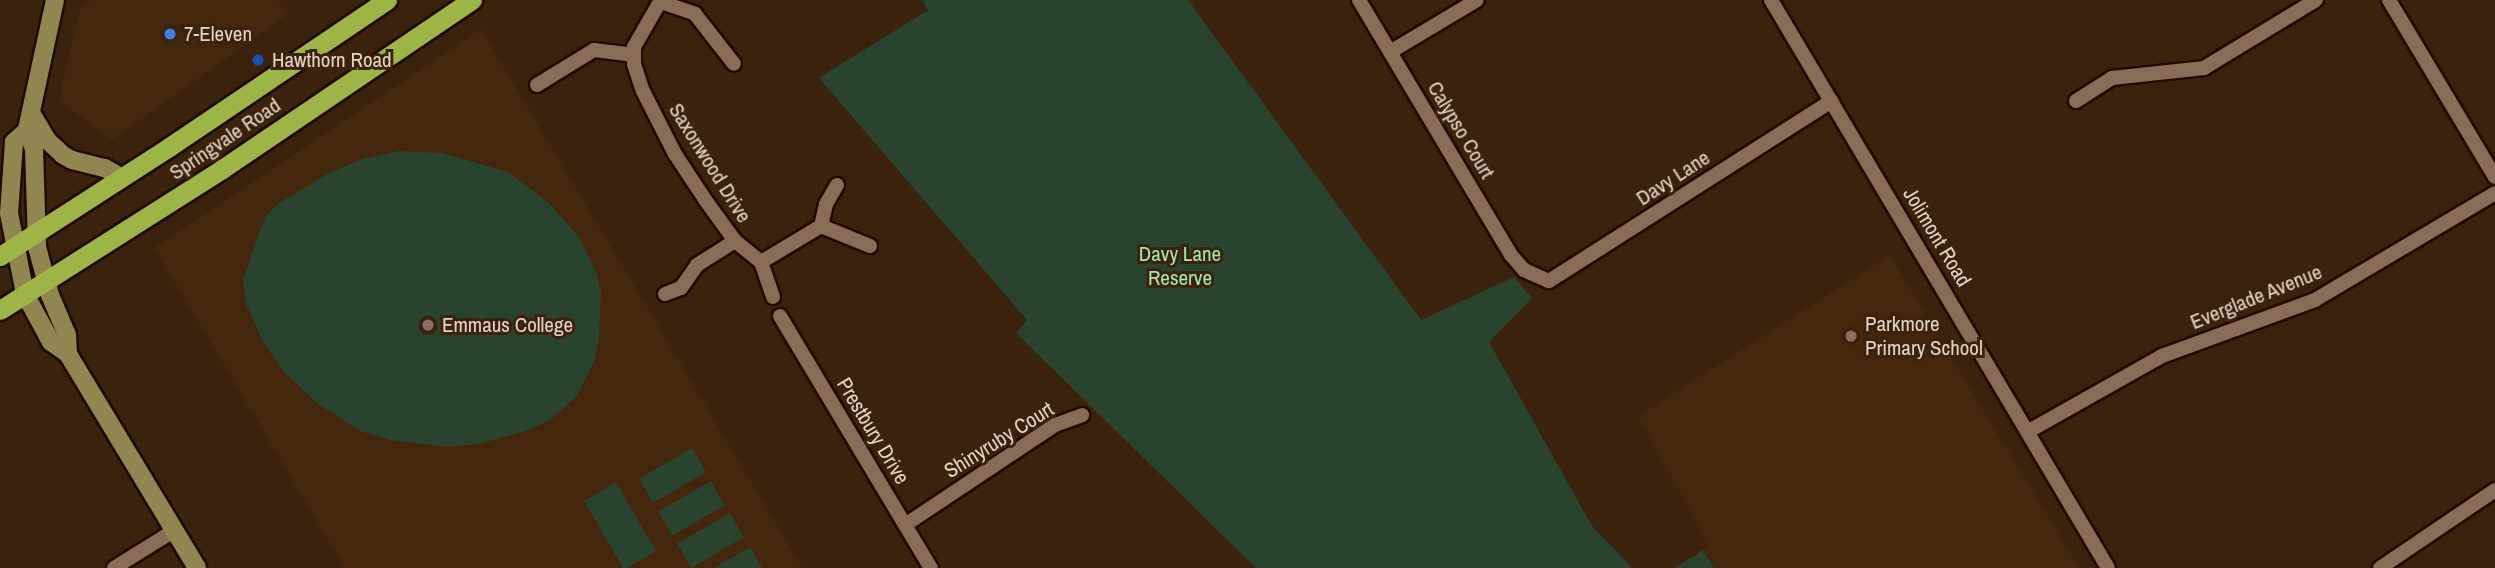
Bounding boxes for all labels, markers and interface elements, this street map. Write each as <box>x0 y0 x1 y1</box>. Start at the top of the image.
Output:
place label: 7-Eleven <box>184 21 252 47</box>
marker: 7-Eleven <box>162 26 178 42</box>
place label: Hawthorn Road <box>272 47 392 73</box>
marker: Hawthorn Road <box>250 52 266 68</box>
street label: Calypso Court <box>1422 77 1500 183</box>
street label: Springvale Road <box>165 93 285 185</box>
street label: Saxonwood Drive <box>663 99 757 227</box>
street label: Davy Lane <box>1632 145 1714 211</box>
street label: Jolimont Road <box>1898 183 1976 291</box>
park label: Davy Lane Reserve <box>1139 241 1221 291</box>
street label: Everglade Avenue <box>2186 259 2326 335</box>
place label: Parkmore Primary School <box>1865 311 1983 361</box>
place label: Emmaus College <box>442 312 573 338</box>
marker: Emmaus College <box>420 317 436 333</box>
marker: Parkmore Primary School <box>1843 328 1859 344</box>
street label: Prestbury Drive <box>831 373 915 489</box>
street label: Shinyruby Court <box>940 396 1058 484</box>

